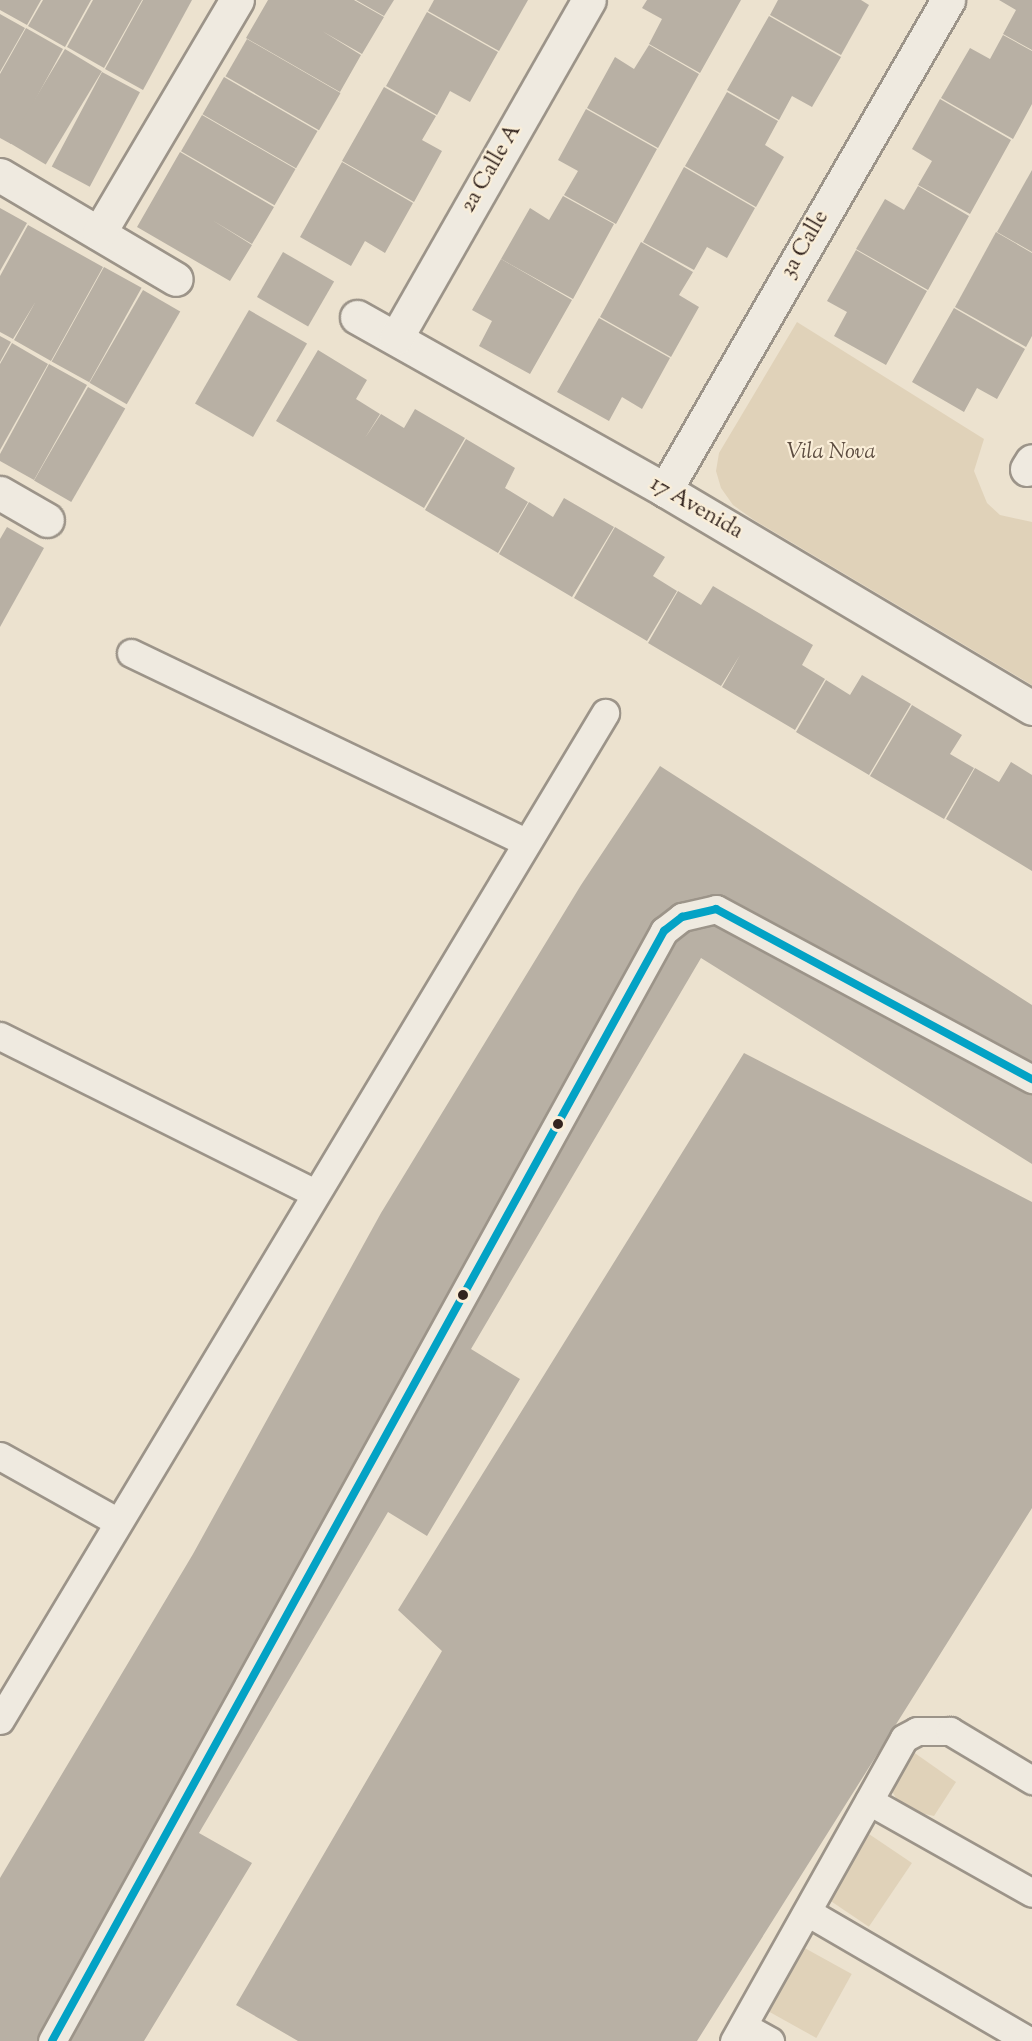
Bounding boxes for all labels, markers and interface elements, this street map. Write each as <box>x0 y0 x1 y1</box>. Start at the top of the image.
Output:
street label: 2a Calle A <box>456 120 528 218</box>
street label: 3a Calle <box>776 207 836 283</box>
park label: Vila Nova <box>786 441 876 467</box>
street label: 17 Avenida <box>645 472 747 546</box>
unlabelled marker <box>552 1118 564 1130</box>
unlabelled marker <box>457 1289 469 1301</box>

